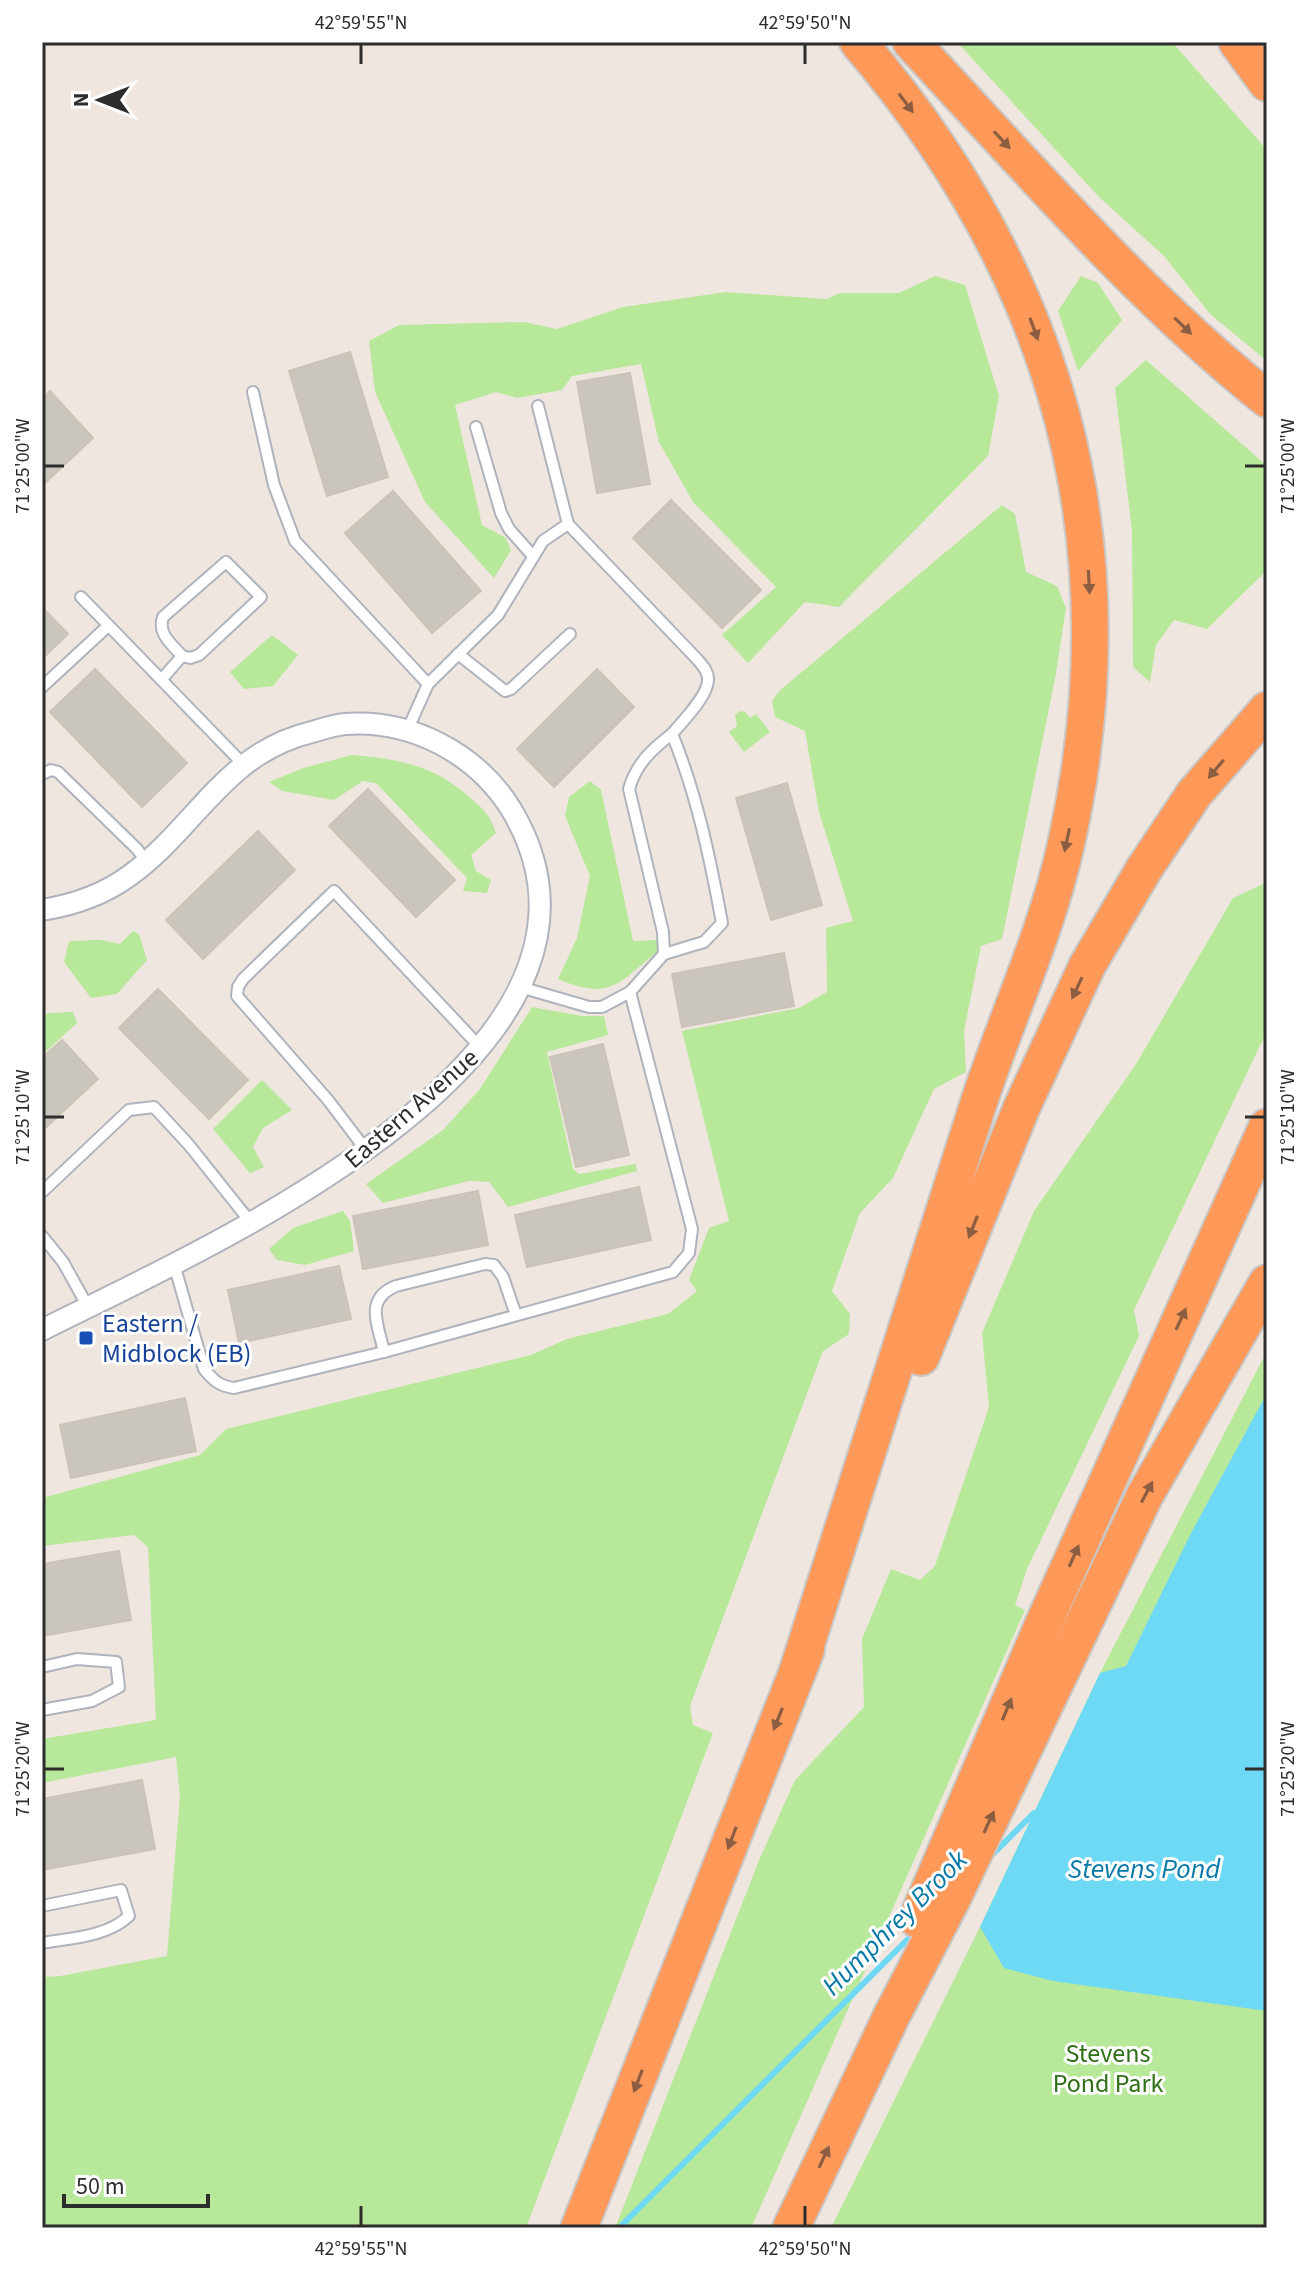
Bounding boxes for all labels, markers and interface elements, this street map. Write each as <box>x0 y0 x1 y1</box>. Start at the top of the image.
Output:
text: 42°59'55"N <box>315 9 407 37</box>
text: 42°59'50"N <box>759 9 851 37</box>
north arrow <box>60 60 140 140</box>
text: N <box>65 93 97 107</box>
one-way arrow <box>898 93 914 114</box>
one-way arrow <box>993 130 1011 149</box>
one-way arrow <box>1028 317 1041 341</box>
one-way arrow <box>1174 317 1193 335</box>
text: 71°25'00"W <box>9 418 37 514</box>
text: 71°25'00"W <box>1274 418 1302 514</box>
one-way arrow <box>1082 570 1095 595</box>
one-way arrow <box>1208 759 1225 779</box>
one-way arrow <box>1060 827 1073 852</box>
one-way arrow <box>1070 976 1084 1000</box>
street label: Eastern Avenue <box>336 1040 487 1177</box>
text: 71°25'10"W <box>9 1069 37 1165</box>
text: 71°25'10"W <box>1274 1069 1302 1165</box>
one-way arrow <box>967 1215 980 1238</box>
place label: Eastern / Midblock (EB) <box>102 1305 252 1372</box>
one-way arrow <box>1174 1307 1188 1331</box>
marker: Eastern / Midblock (EB) <box>77 1329 95 1347</box>
one-way arrow <box>1140 1480 1154 1503</box>
one-way arrow <box>1067 1544 1080 1568</box>
one-way arrow <box>1000 1697 1013 1721</box>
one-way arrow <box>772 1707 785 1731</box>
text: 71°25'20"W <box>9 1721 37 1817</box>
text: 71°25'20"W <box>1274 1721 1302 1817</box>
one-way arrow <box>982 1810 996 1834</box>
one-way arrow <box>725 1826 738 1850</box>
water label: Humphrey Brook <box>813 1840 977 2005</box>
water label: Stevens Pond <box>1068 1849 1221 1889</box>
park label: Stevens Pond Park <box>1053 2035 1163 2102</box>
one-way arrow <box>631 2069 644 2093</box>
one-way arrow <box>817 2146 831 2169</box>
scale bar <box>64 2158 208 2208</box>
text: 50 m <box>76 2169 125 2204</box>
text: 42°59'55"N <box>315 2235 407 2263</box>
text: 42°59'50"N <box>759 2235 851 2263</box>

